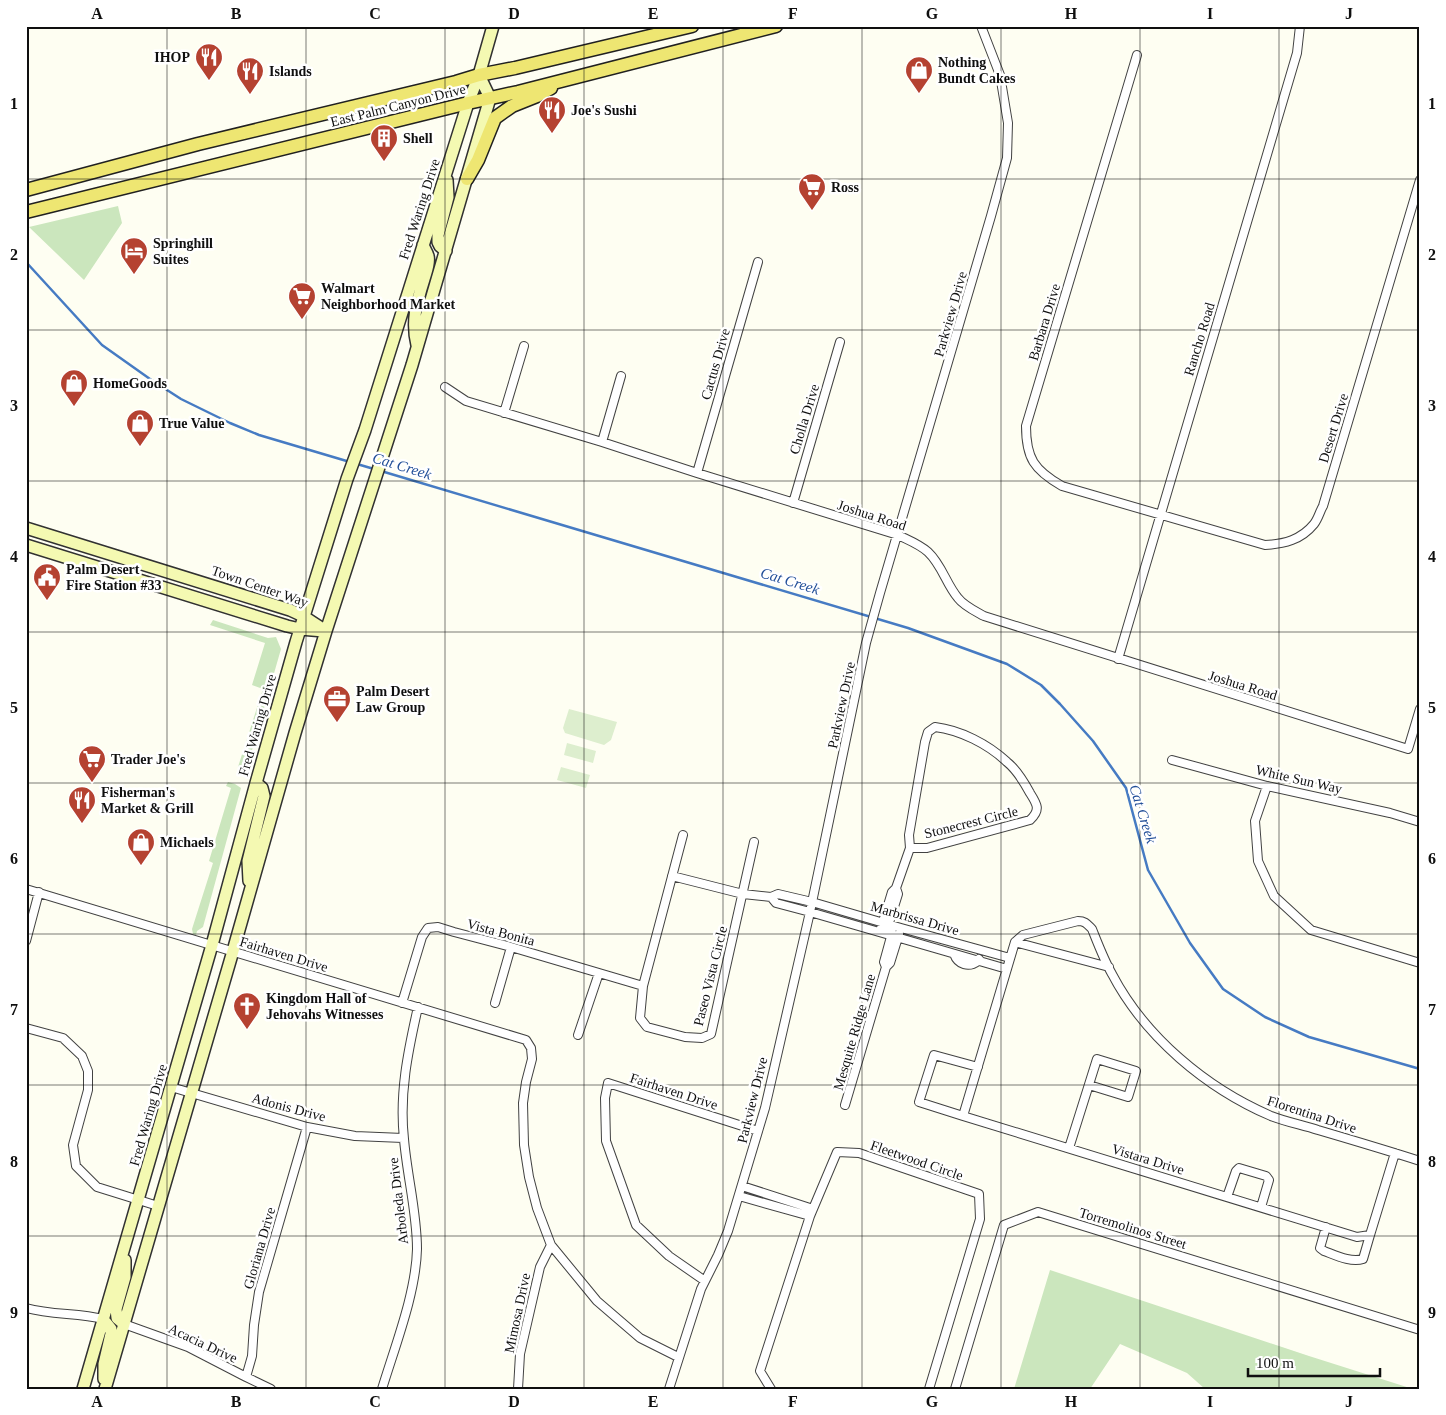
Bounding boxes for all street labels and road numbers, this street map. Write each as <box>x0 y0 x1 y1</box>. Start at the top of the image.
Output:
street label: East Palm Canyon Drive <box>329 81 467 130</box>
street label: Fred Waring Drive <box>396 157 443 261</box>
street label: Parkview Drive <box>931 270 970 359</box>
street label: Barbara Drive <box>1026 282 1063 362</box>
street label: Rancho Road <box>1181 301 1218 378</box>
street label: Cactus Drive <box>698 327 733 402</box>
street label: Cholla Drive <box>787 382 822 456</box>
street label: Desert Drive <box>1316 392 1351 465</box>
street label: Joshua Road <box>836 497 908 534</box>
street label: Town Center Way <box>210 563 310 610</box>
street label: Parkview Drive <box>825 660 858 750</box>
street label: Joshua Road <box>1207 668 1279 703</box>
street label: Fred Waring Drive <box>236 673 279 778</box>
street label: White Sun Way <box>1254 762 1343 797</box>
street label: Stonecrest Circle <box>923 804 1020 841</box>
street label: Marbrissa Drive <box>869 899 961 938</box>
street label: Vista Bonita <box>465 916 537 949</box>
street label: Paseo Vista Circle <box>691 925 730 1028</box>
street label: Fairhaven Drive <box>238 934 330 975</box>
street label: Mesquite Ridge Lane <box>831 972 878 1092</box>
street label: Parkview Drive <box>735 1055 770 1145</box>
street label: Fred Waring Drive <box>127 1063 170 1168</box>
street label: Fairhaven Drive <box>628 1070 720 1113</box>
street label: Adonis Drive <box>250 1090 327 1125</box>
street label: Florentina Drive <box>1265 1093 1358 1136</box>
street label: Fleetwood Circle <box>869 1138 965 1183</box>
street label: Vistara Drive <box>1110 1141 1186 1178</box>
street label: Arboleda Drive <box>386 1157 411 1245</box>
street label: Torremolinos Street <box>1077 1205 1188 1252</box>
street label: Gloriana Drive <box>241 1206 278 1291</box>
street label: Mimosa Drive <box>502 1272 533 1354</box>
street label: Acacia Drive <box>166 1321 240 1366</box>

